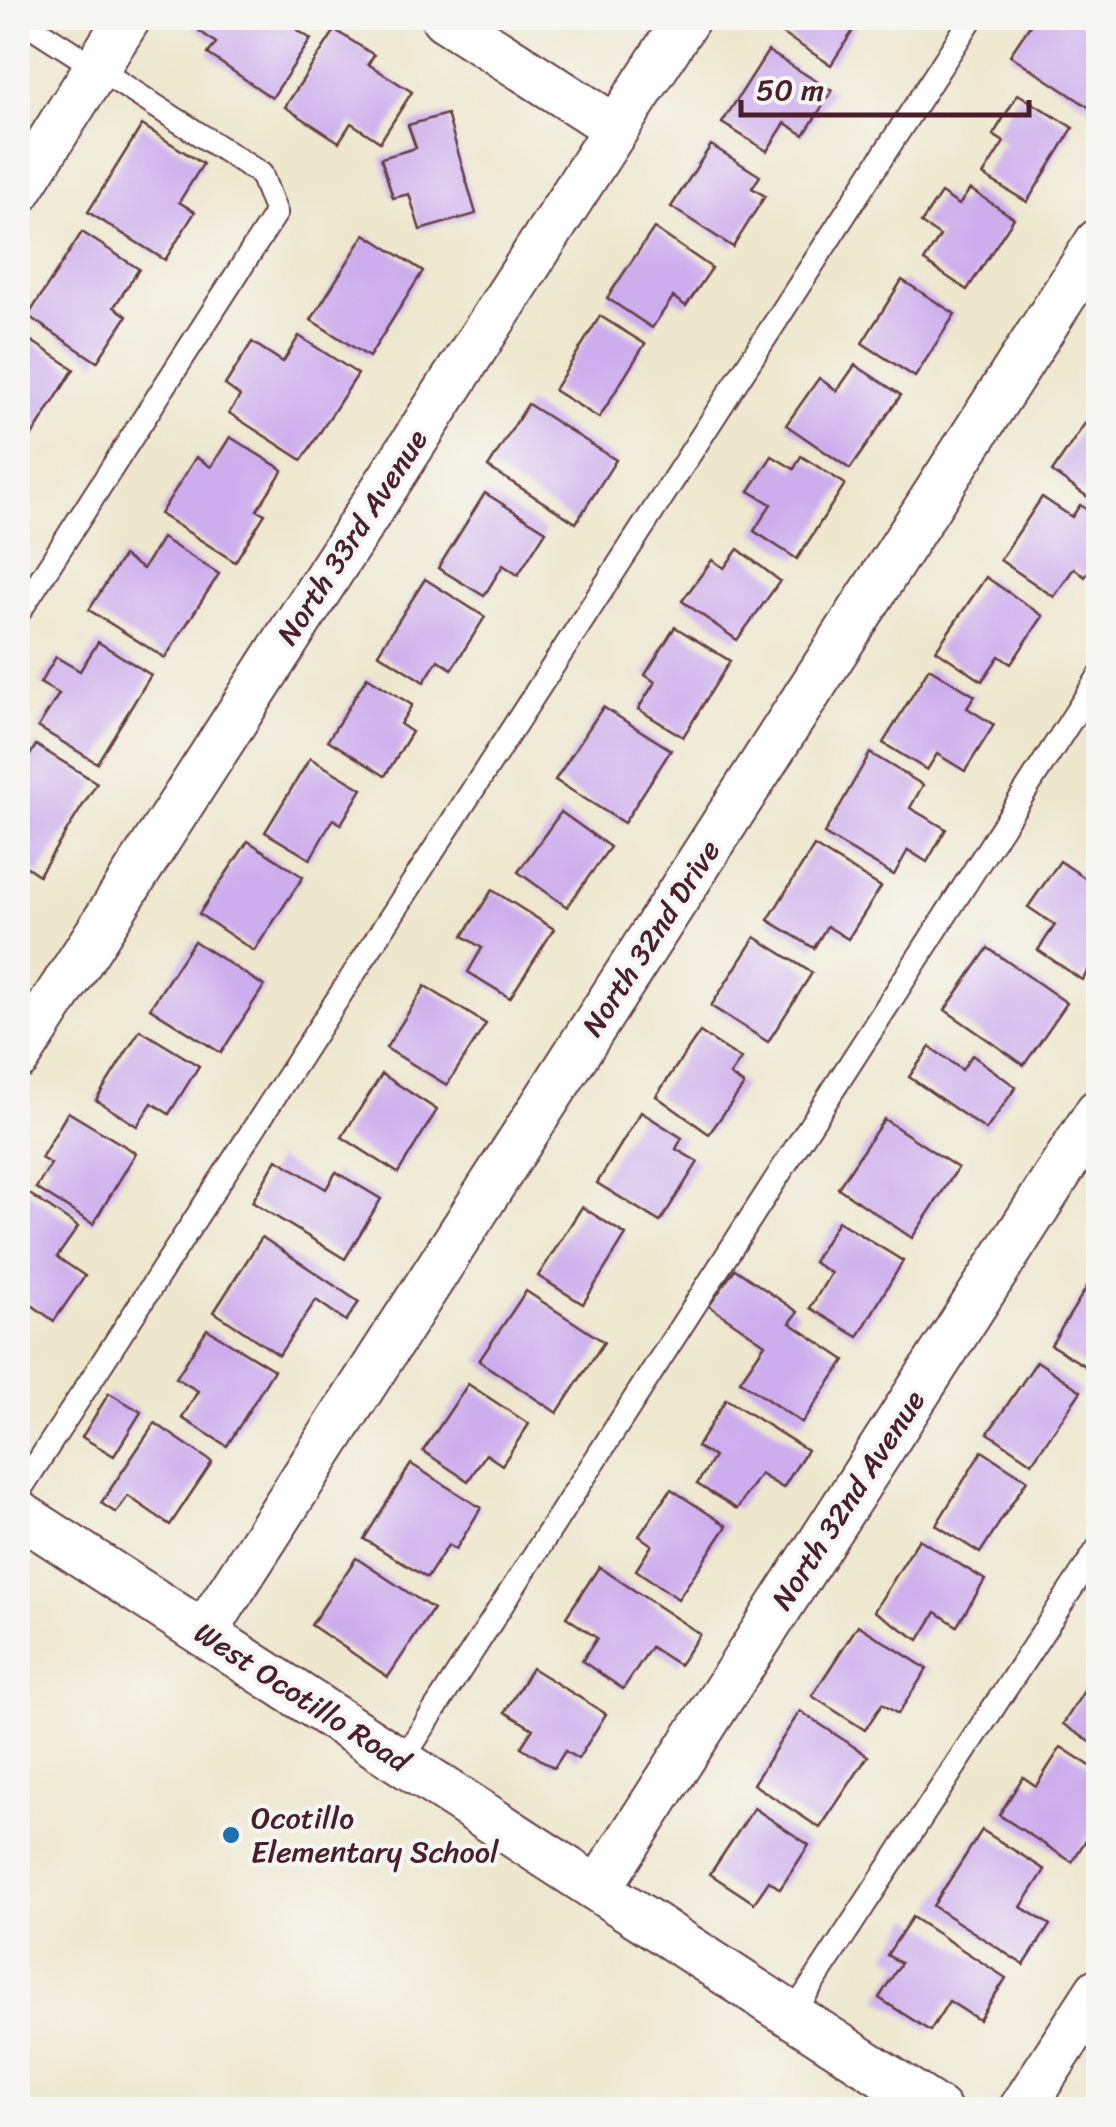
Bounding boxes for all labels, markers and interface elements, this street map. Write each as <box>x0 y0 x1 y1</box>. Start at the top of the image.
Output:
scale bar <box>741 55 1028 117</box>
text: 50 m <box>756 63 824 117</box>
street label: North 33rd Avenue <box>261 418 443 656</box>
street label: North 32nd Drive <box>567 828 735 1048</box>
street label: North 32nd Avenue <box>756 1379 940 1621</box>
street label: West Ocotillo Road <box>183 1607 423 1789</box>
place label: Ocotillo Elementary School <box>251 1791 499 1879</box>
marker: Ocotillo Elementary School <box>220 1824 242 1846</box>

